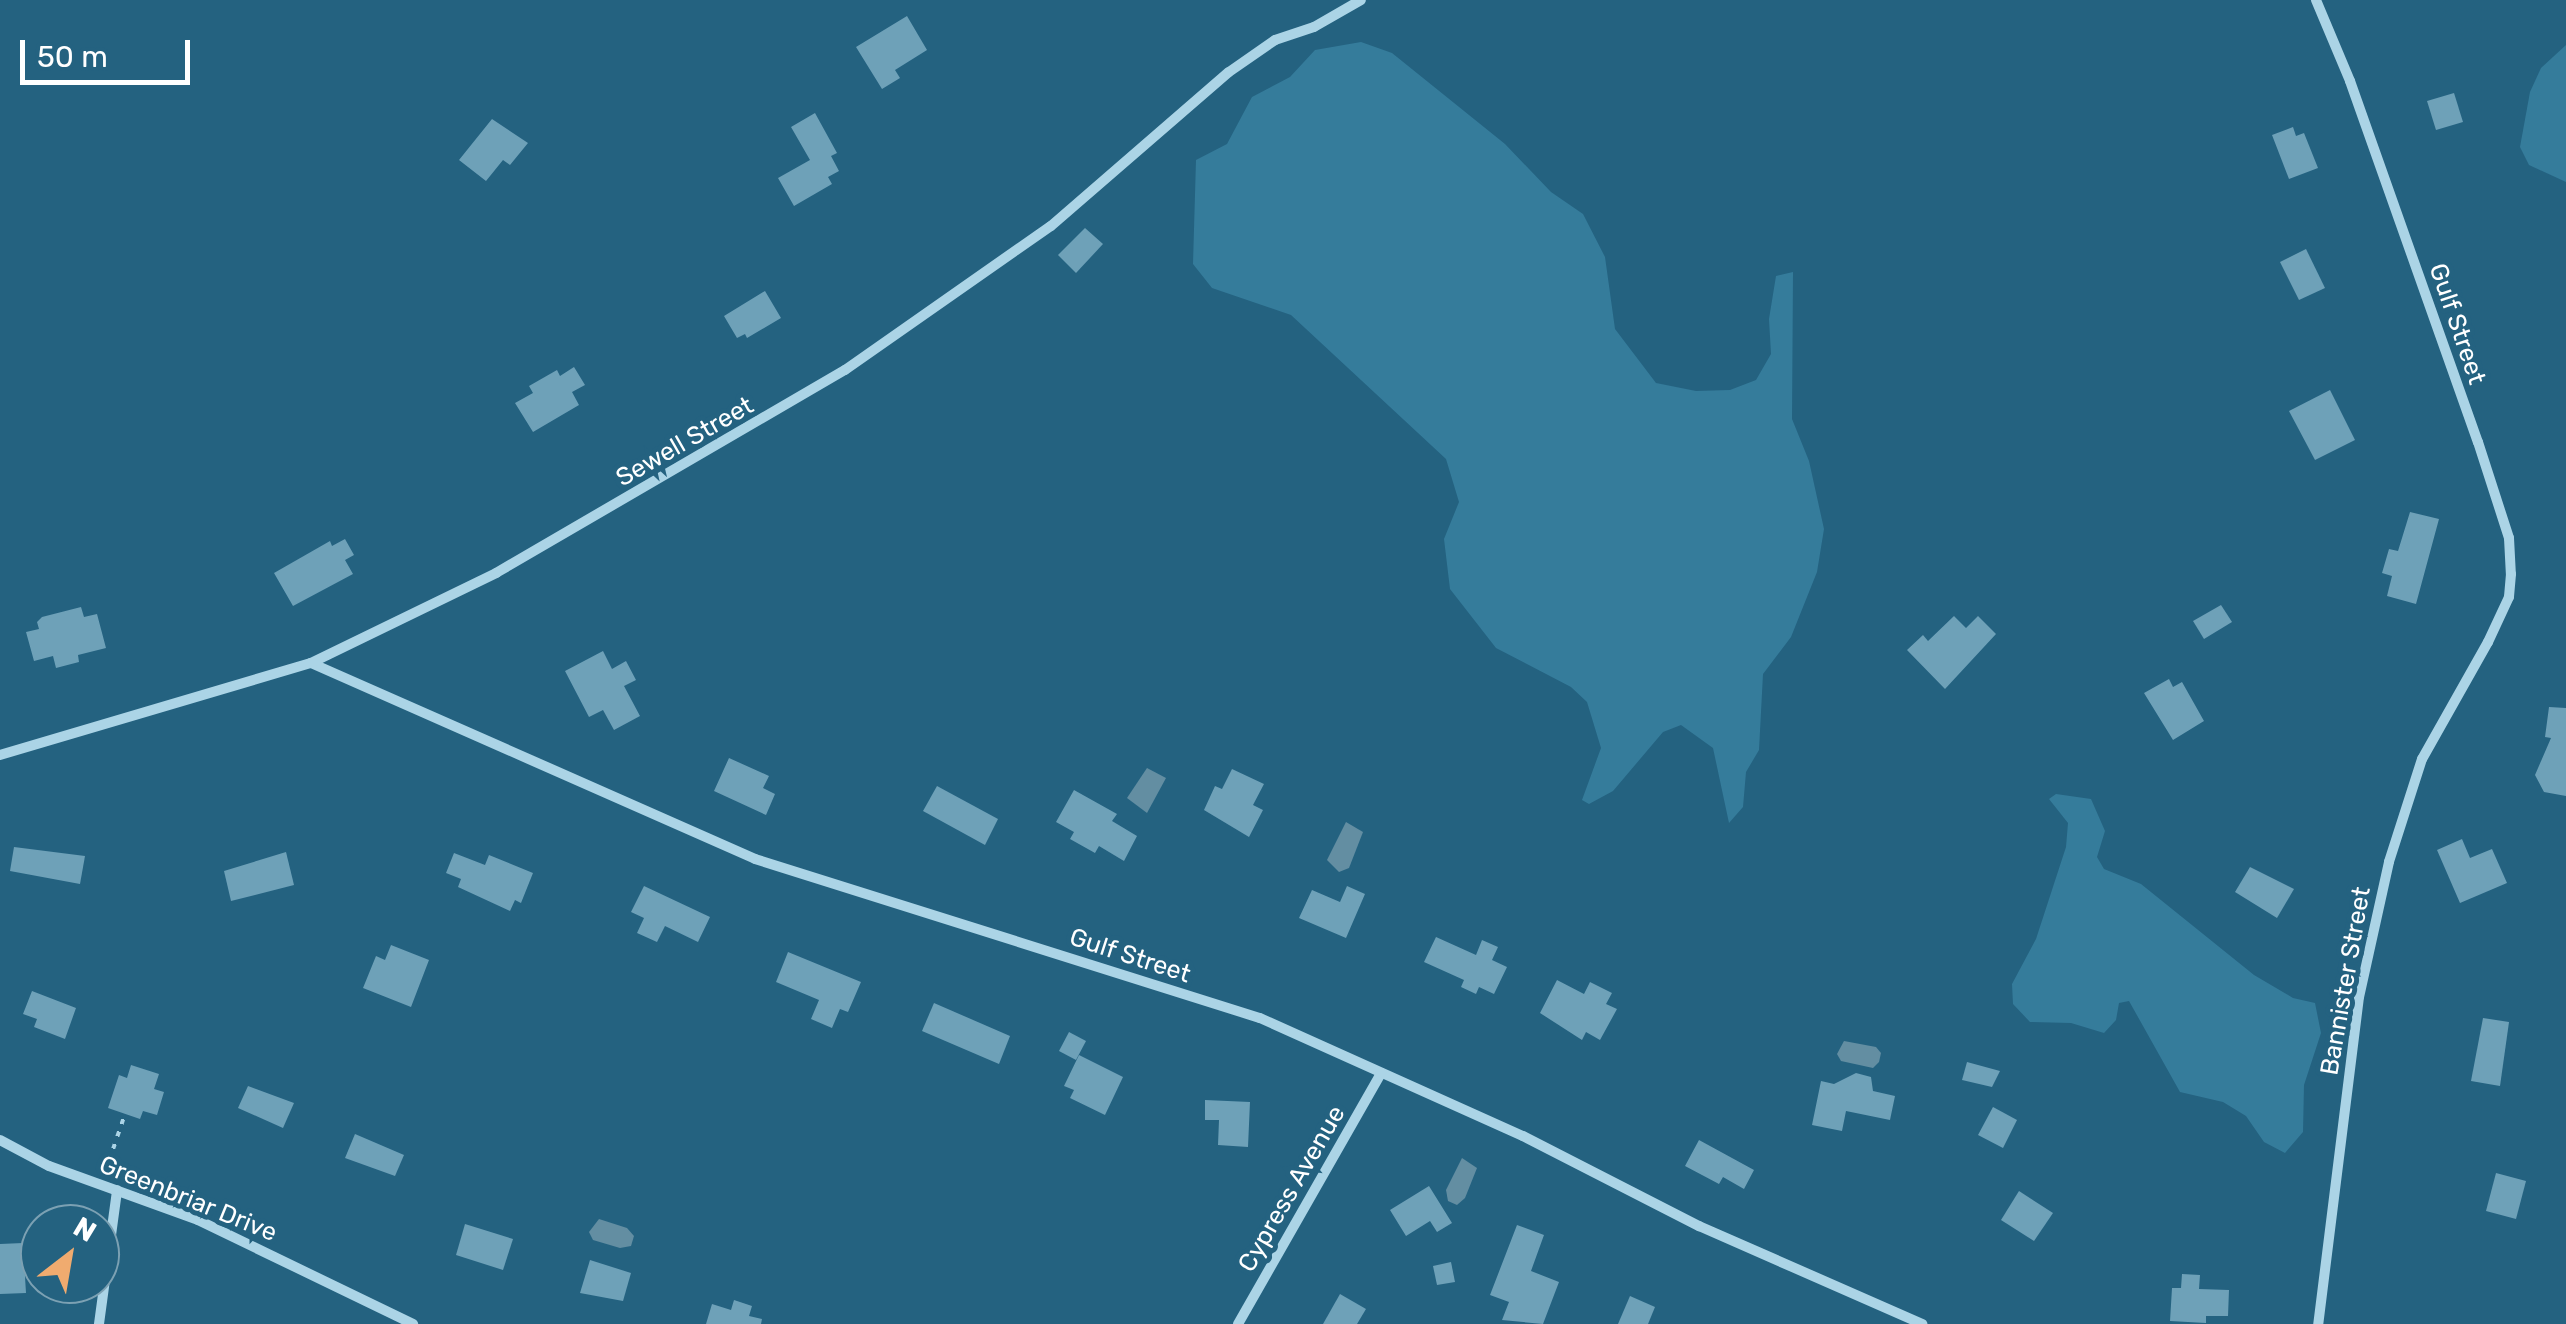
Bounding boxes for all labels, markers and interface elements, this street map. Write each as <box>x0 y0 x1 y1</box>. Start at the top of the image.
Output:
scale bar <box>25 20 195 82</box>
text: 50 m <box>37 39 108 75</box>
street label: Gulf Street <box>2422 259 2492 389</box>
street label: Sewell Street <box>611 391 759 493</box>
street label: Bannister Street <box>2315 884 2377 1078</box>
street label: Gulf Street <box>1065 922 1195 990</box>
street label: Cypress Avenue <box>1232 1100 1352 1278</box>
street label: Greenbriar Drive <box>95 1150 281 1248</box>
north arrow <box>20 1204 120 1304</box>
text: N <box>68 1210 102 1249</box>

